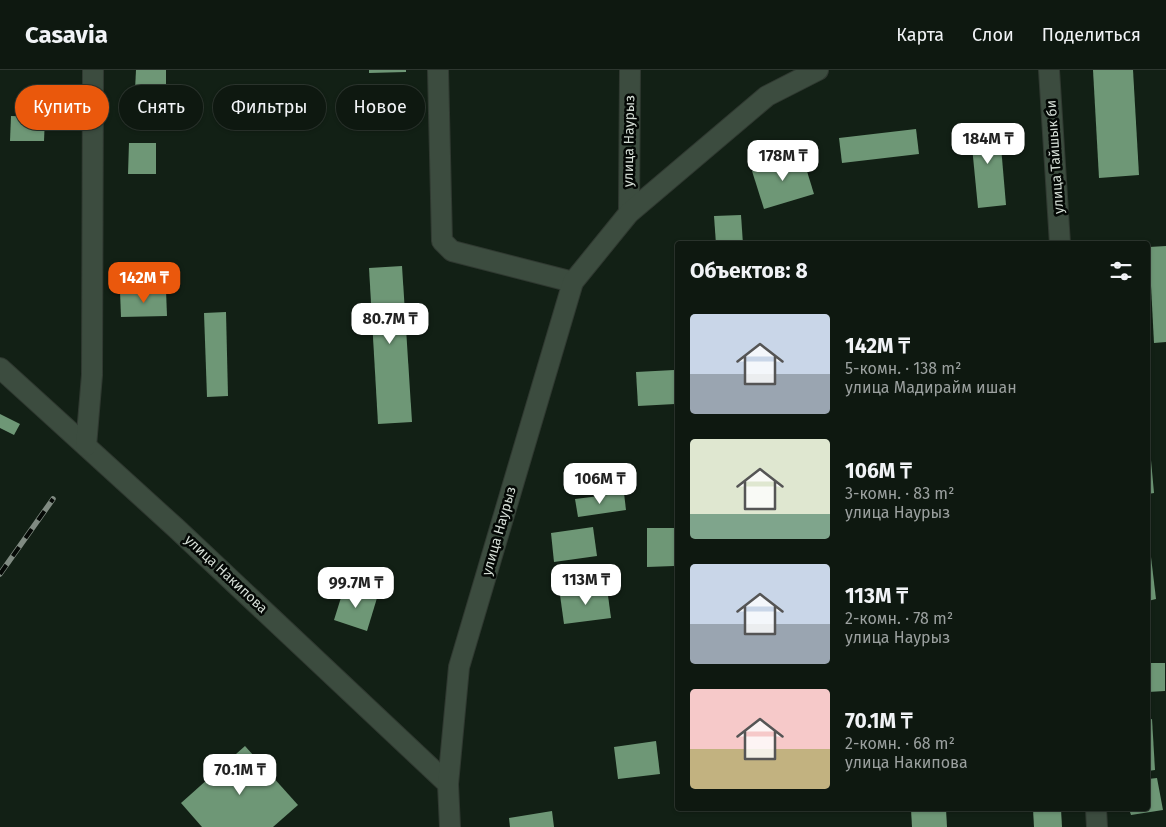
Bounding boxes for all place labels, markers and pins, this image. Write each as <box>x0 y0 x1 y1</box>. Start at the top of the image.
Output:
pin: 184M ₸ <box>947 122 1029 165</box>
pin: 178M ₸ <box>742 140 824 182</box>
pin: 142M ₸ <box>103 262 185 304</box>
pin: 80.7M ₸ <box>344 302 436 345</box>
pin: 106M ₸ <box>559 462 641 505</box>
pin: 113M ₸ <box>545 564 627 606</box>
pin: 99.7M ₸ <box>310 566 402 609</box>
pin: 70.1M ₸ <box>194 754 286 796</box>

